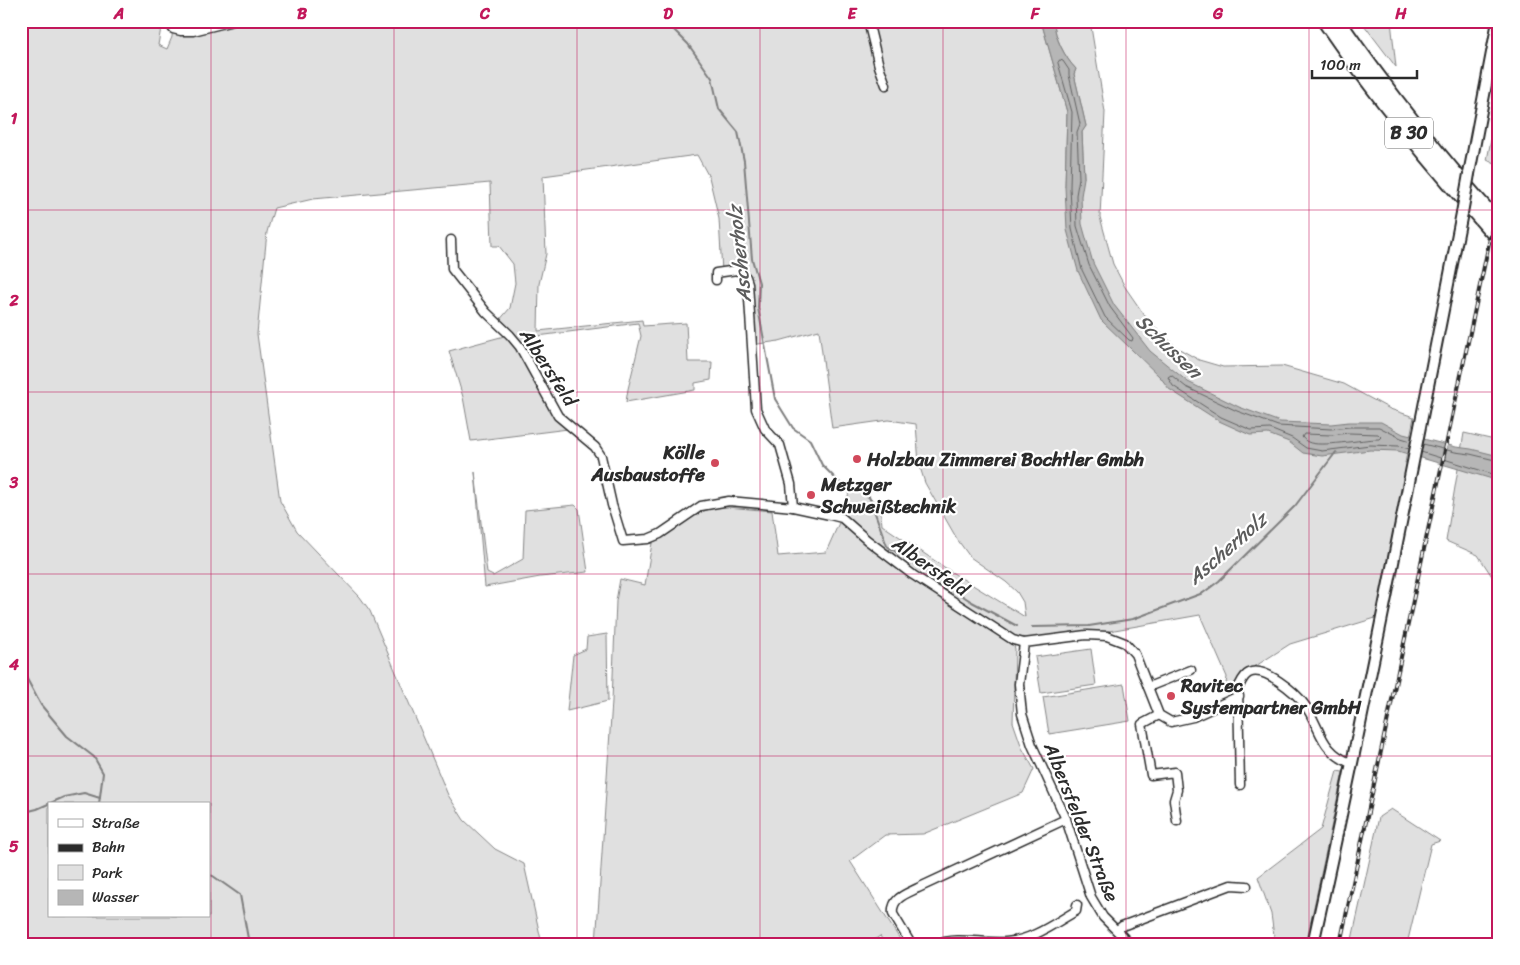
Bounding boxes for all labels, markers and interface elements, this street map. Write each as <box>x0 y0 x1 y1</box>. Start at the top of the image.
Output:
text: A <box>113 0 124 28</box>
text: B <box>297 0 308 28</box>
text: C <box>479 0 491 28</box>
text: D <box>663 0 673 28</box>
text: E <box>848 0 858 28</box>
text: F <box>1030 0 1041 28</box>
text: G <box>1212 0 1224 28</box>
text: H <box>1394 0 1407 28</box>
scale bar <box>1312 48 1418 80</box>
text: 100 m <box>1320 52 1361 78</box>
text: 1 <box>11 104 18 133</box>
road number: B 30 <box>1385 118 1433 148</box>
water label: Ascherholz <box>717 200 762 305</box>
text: 2 <box>8 286 19 315</box>
water label: Schussen <box>1127 305 1212 389</box>
street label: Albersfeld <box>510 321 587 415</box>
place label: Kölle Ausbaustoffe <box>590 436 705 491</box>
place label: Holzbau Zimmerei Bochtler Gmbh <box>866 443 1144 476</box>
marker: Holzbau Zimmerei Bochtler Gmbh <box>851 453 863 465</box>
marker: Kölle Ausbaustoffe <box>709 457 721 469</box>
text: 3 <box>9 468 19 497</box>
place label: Metzger Schweißtechnik <box>820 468 957 523</box>
marker: Metzger Schweißtechnik <box>805 489 817 501</box>
water label: Ascherholz <box>1178 501 1278 594</box>
street label: Albersfeld <box>884 527 978 606</box>
text: 4 <box>8 650 19 679</box>
place label: Ravitec Systempartner GmbH <box>1180 669 1362 724</box>
marker: Ravitec Systempartner GmbH <box>1165 690 1177 702</box>
street label: Albersfelder Straße <box>1034 737 1129 907</box>
legend <box>48 802 210 918</box>
text: Straße <box>92 810 140 836</box>
text: 5 <box>9 832 19 861</box>
text: Bahn <box>92 834 125 860</box>
text: Park <box>92 860 123 886</box>
text: Wasser <box>92 884 140 910</box>

